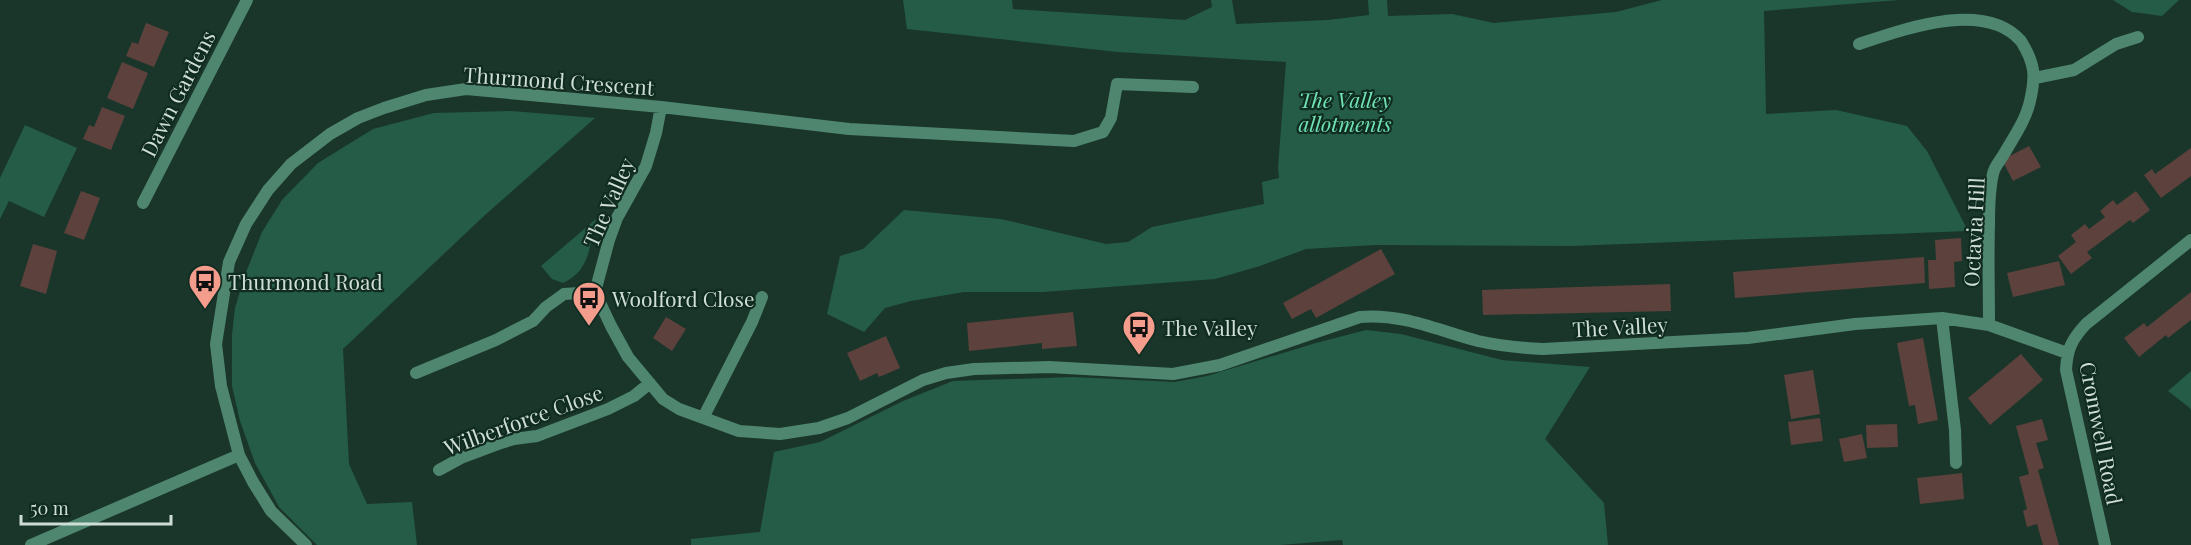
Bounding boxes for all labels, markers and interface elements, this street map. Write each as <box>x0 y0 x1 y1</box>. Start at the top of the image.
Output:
street label: Dawn Gardens <box>133 25 221 161</box>
street label: Thurmond Crescent <box>463 59 656 101</box>
park label: The Valley allotments <box>1298 85 1392 137</box>
street label: The Valley <box>576 152 640 251</box>
street label: Octavia Hill <box>1956 177 1990 287</box>
bus stop icon: Thurmond Road <box>187 263 223 310</box>
place label: Thurmond Road <box>228 267 383 295</box>
bus stop icon: Woolford Close <box>571 280 607 327</box>
place label: Woolford Close <box>611 284 755 312</box>
bus stop icon: The Valley <box>1121 309 1157 356</box>
street label: The Valley <box>1572 309 1669 342</box>
place label: The Valley <box>1162 313 1258 341</box>
street label: Cromwell Road <box>2074 359 2130 507</box>
street label: Wilberforce Close <box>439 377 606 461</box>
scale bar <box>21 488 171 526</box>
text: 50 m <box>30 496 69 520</box>

